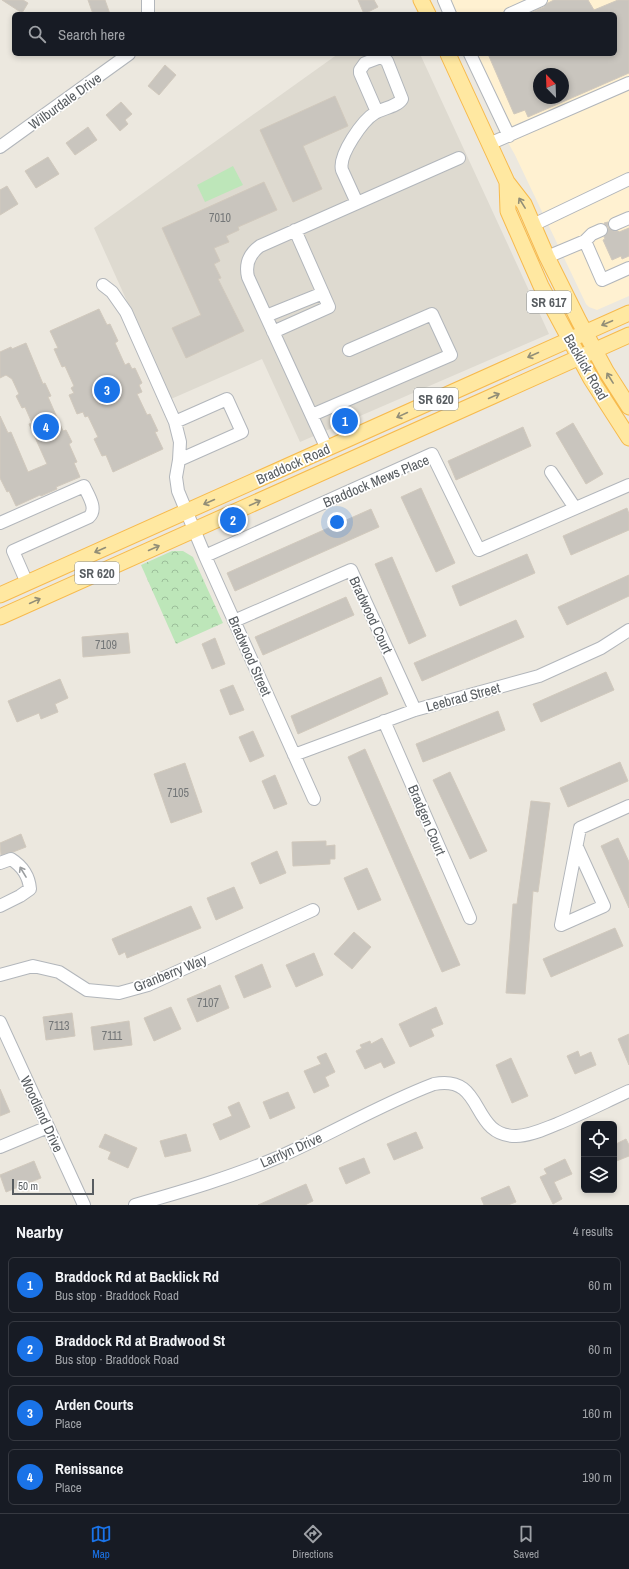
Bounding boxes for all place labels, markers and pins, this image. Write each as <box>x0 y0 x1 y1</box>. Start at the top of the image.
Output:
pin: 3 <box>94 375 120 405</box>
pin: 1 <box>332 406 358 436</box>
pin: 4 <box>33 412 59 442</box>
pin: 2 <box>220 505 246 535</box>

